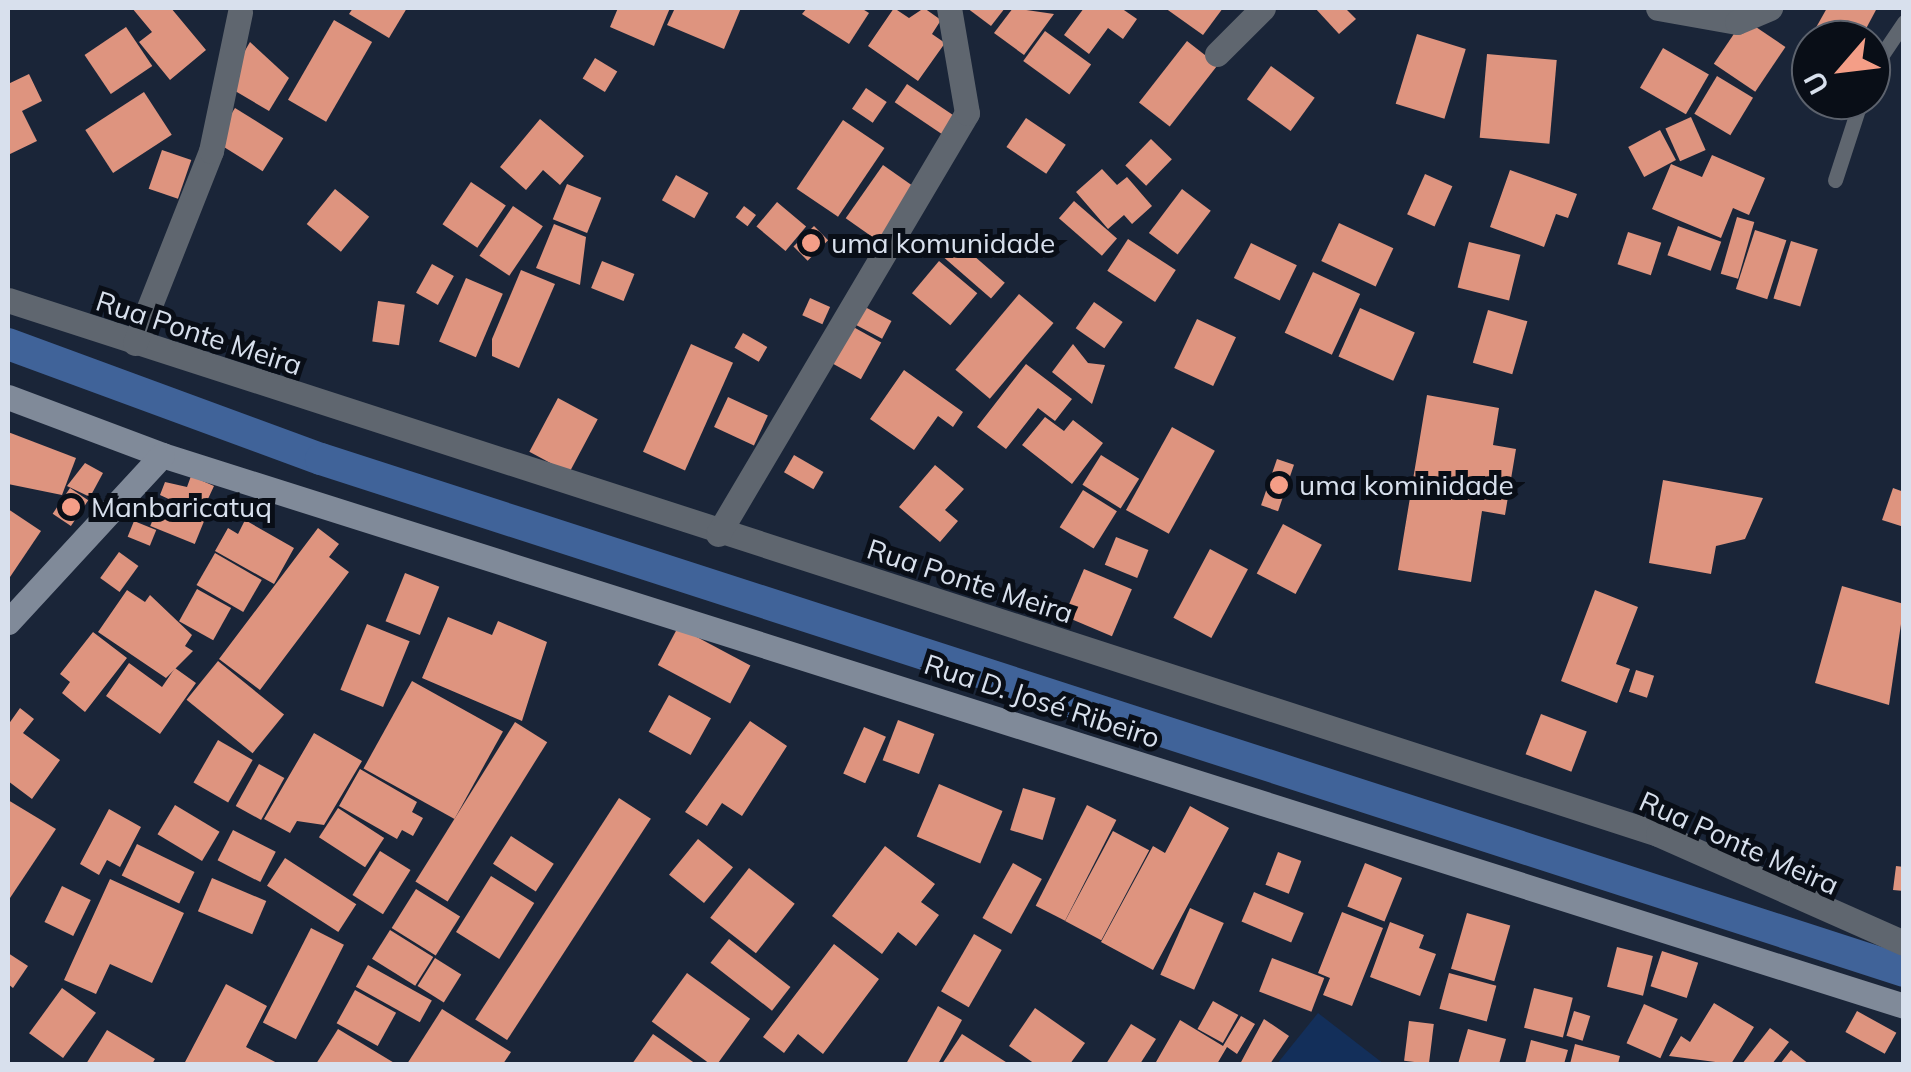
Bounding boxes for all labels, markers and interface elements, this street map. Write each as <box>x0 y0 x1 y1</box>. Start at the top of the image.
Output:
north arrow <box>1791 20 1891 120</box>
text: U <box>1796 66 1836 101</box>
place label: uma komunidade <box>831 226 1055 260</box>
marker: uma komunidade <box>800 232 822 254</box>
street label: Rua Ponte Meira <box>92 284 306 382</box>
place label: uma kominidade <box>1299 468 1514 502</box>
marker: uma kominidade <box>1268 474 1290 496</box>
place label: Manbaricatuq <box>91 490 272 524</box>
marker: Manbaricatuq <box>60 496 82 518</box>
street label: Rua Ponte Meira <box>863 532 1077 630</box>
street label: Rua D. José Ribeiro <box>920 647 1164 755</box>
street label: Rua Ponte Meira <box>1634 784 1844 902</box>

